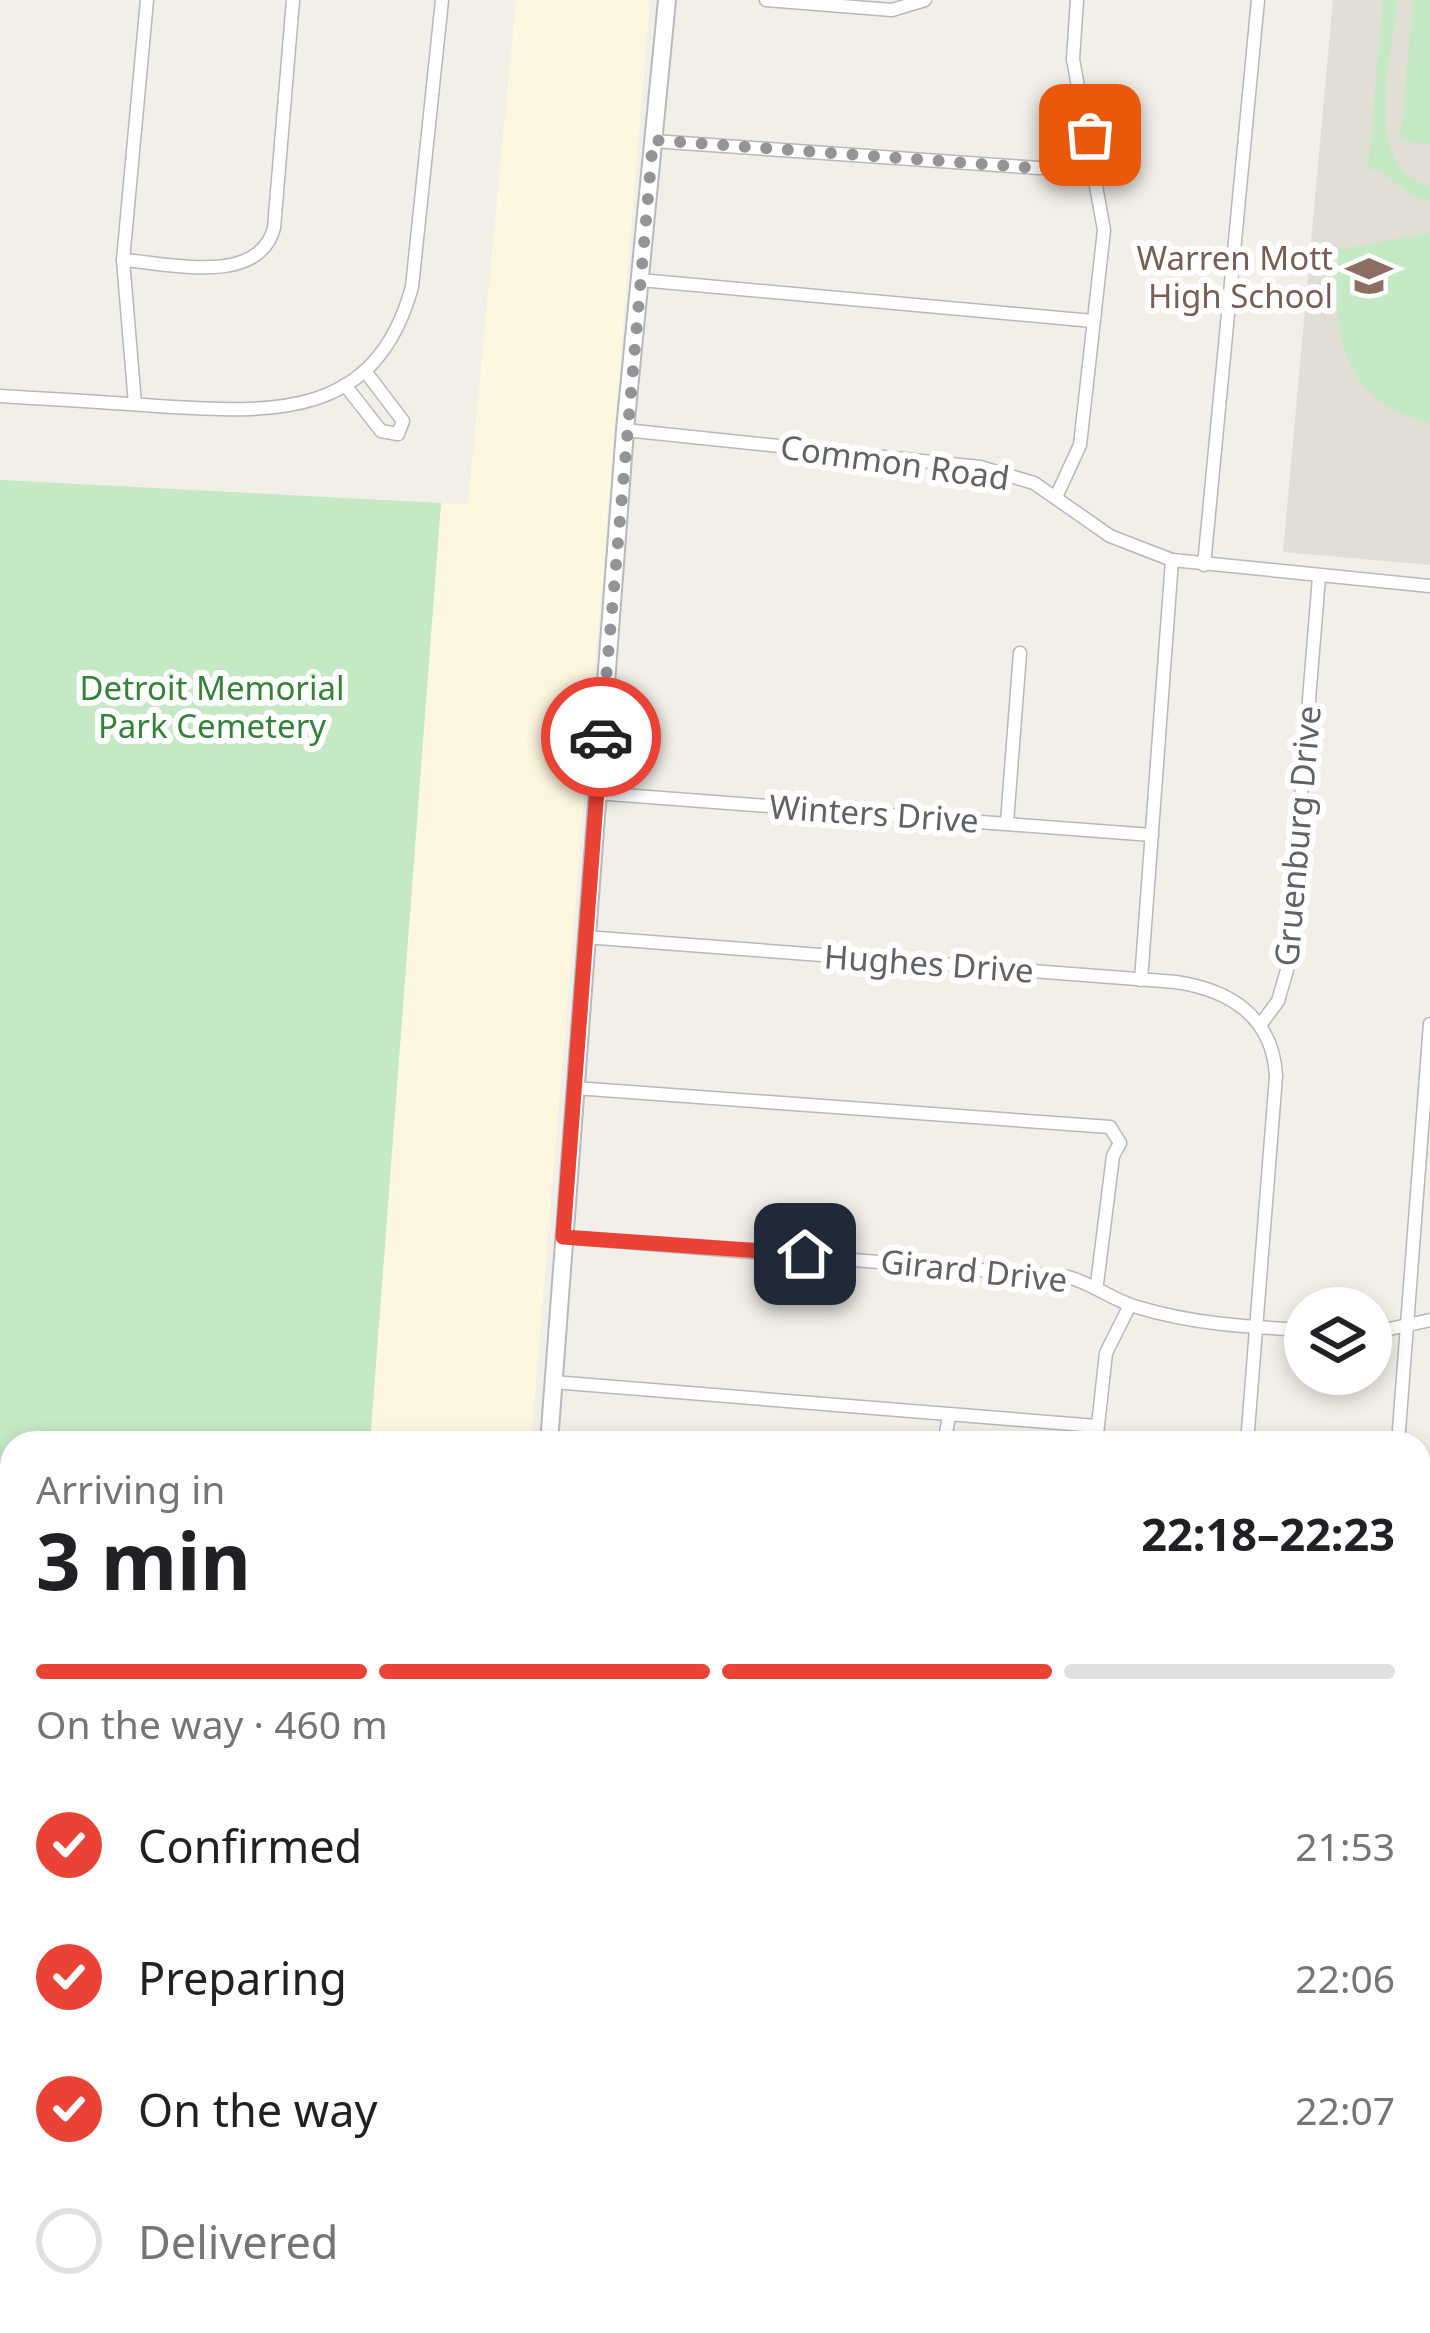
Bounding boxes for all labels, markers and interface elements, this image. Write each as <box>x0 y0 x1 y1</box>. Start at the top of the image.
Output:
pin <box>1039 84 1141 186</box>
icon: bag <box>1057 102 1123 168</box>
place label: Warren Mott High School <box>1137 235 1333 318</box>
school or university icon: Warren Mott High School <box>1344 251 1394 301</box>
street label: Common Road <box>778 424 1012 500</box>
park label: Detroit Memorial Park Cemetery <box>79 665 345 748</box>
courier <box>541 677 661 797</box>
icon: car <box>568 704 634 770</box>
street label: Gruenburg Drive <box>1263 704 1331 968</box>
street label: Winters Drive <box>768 783 980 843</box>
street label: Hughes Drive <box>823 933 1035 993</box>
pin <box>754 1203 856 1305</box>
icon: home <box>772 1221 838 1287</box>
street label: Girard Drive <box>878 1238 1070 1302</box>
map controls <box>1284 1287 1392 1395</box>
button: layers <box>1284 1287 1392 1395</box>
text: Arriving in <box>36 1462 225 1515</box>
text: 22:18–22:23 <box>1141 1503 1395 1564</box>
text: 3 min <box>36 1507 251 1613</box>
text: On the way · 460 m <box>36 1697 388 1750</box>
icon: check <box>36 1812 102 1878</box>
text: Confirmed <box>138 1815 362 1876</box>
text: 21:53 <box>1295 1819 1395 1872</box>
icon: check <box>36 1944 102 2010</box>
text: Preparing <box>138 1947 347 2008</box>
text: 22:06 <box>1295 1951 1395 2004</box>
icon: check <box>36 2076 102 2142</box>
text: On the way <box>138 2079 377 2140</box>
text: 22:07 <box>1295 2083 1395 2136</box>
text: Delivered <box>138 2211 338 2272</box>

